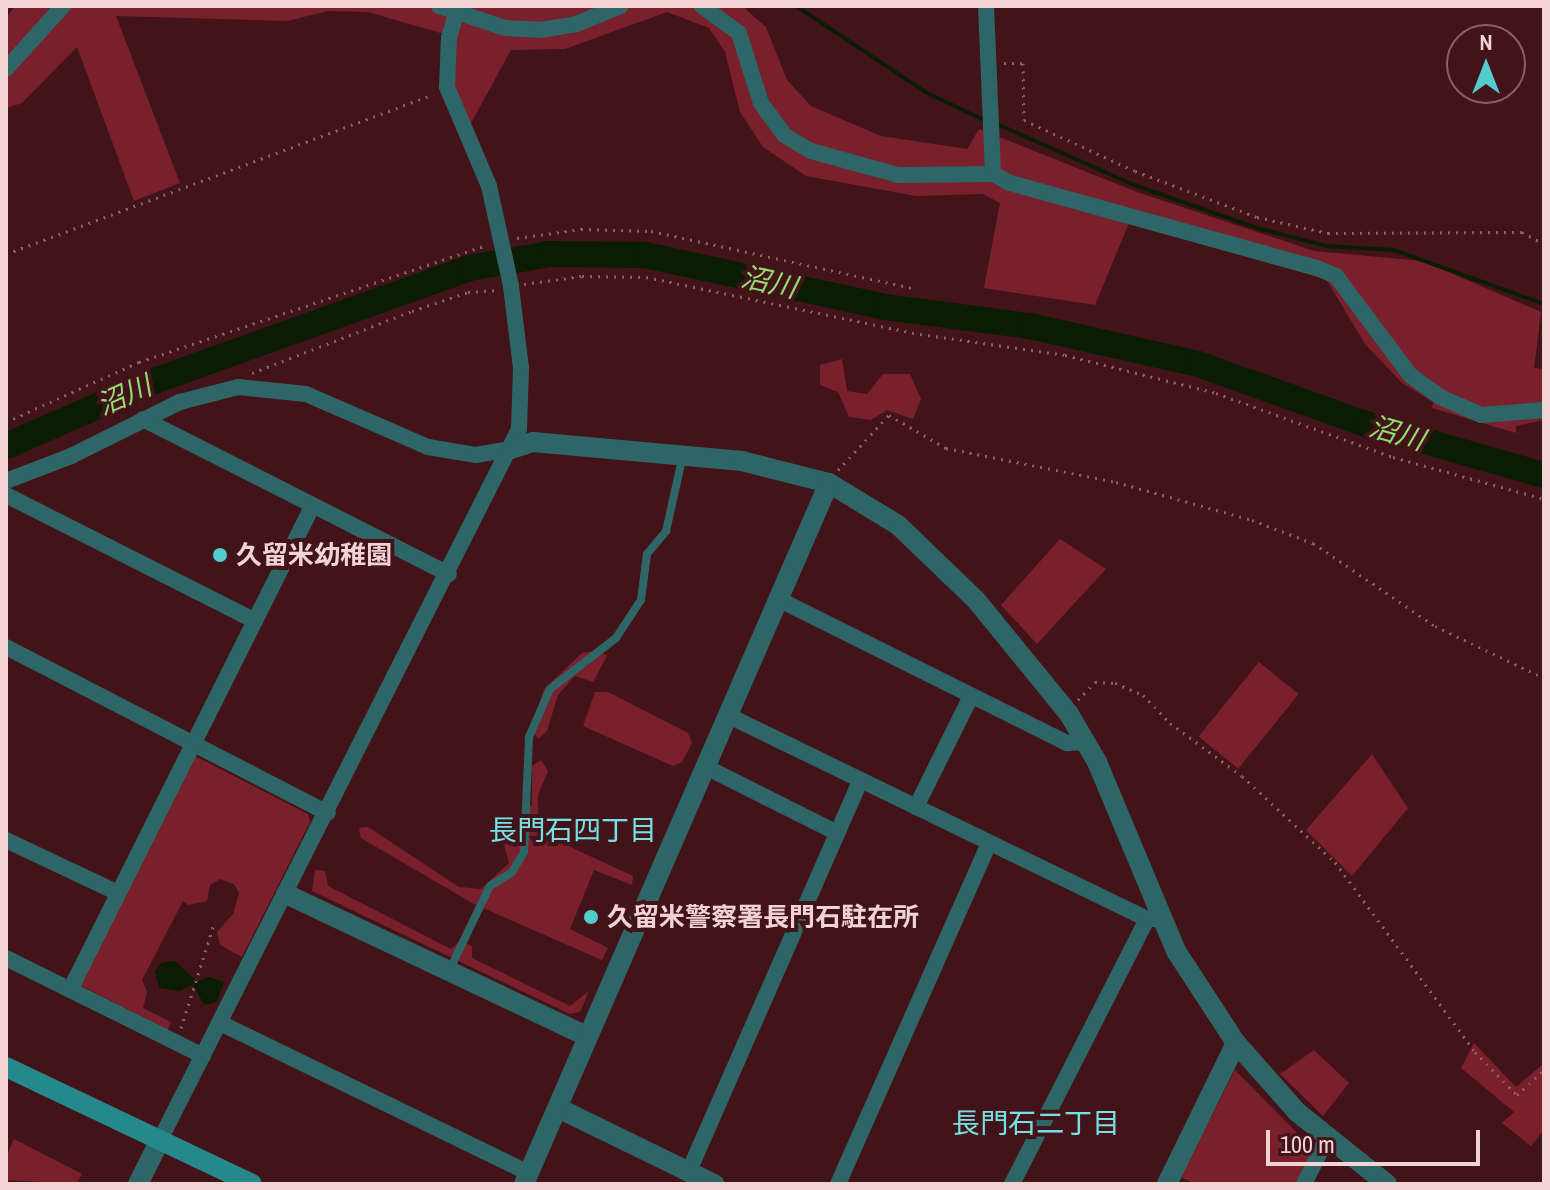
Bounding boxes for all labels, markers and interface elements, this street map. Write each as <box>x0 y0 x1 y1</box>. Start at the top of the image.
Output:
north arrow <box>1446 24 1526 104</box>
text: N <box>1479 27 1493 57</box>
water label: 沼川 <box>738 260 800 304</box>
water label: 沼川 <box>92 368 156 422</box>
water label: 沼川 <box>1365 409 1429 457</box>
place label: 久留米幼稚園 <box>236 539 392 571</box>
marker: 久留米幼稚園 <box>211 546 229 564</box>
district label: 長門石四丁目 <box>489 813 657 847</box>
place label: 久留米警察署長門石駐在所 <box>607 901 919 933</box>
marker: 久留米警察署長門石駐在所 <box>582 908 600 926</box>
district label: 長門石二丁目 <box>952 1106 1120 1140</box>
scale bar <box>1270 1114 1484 1164</box>
text: 100 m <box>1280 1128 1335 1160</box>

